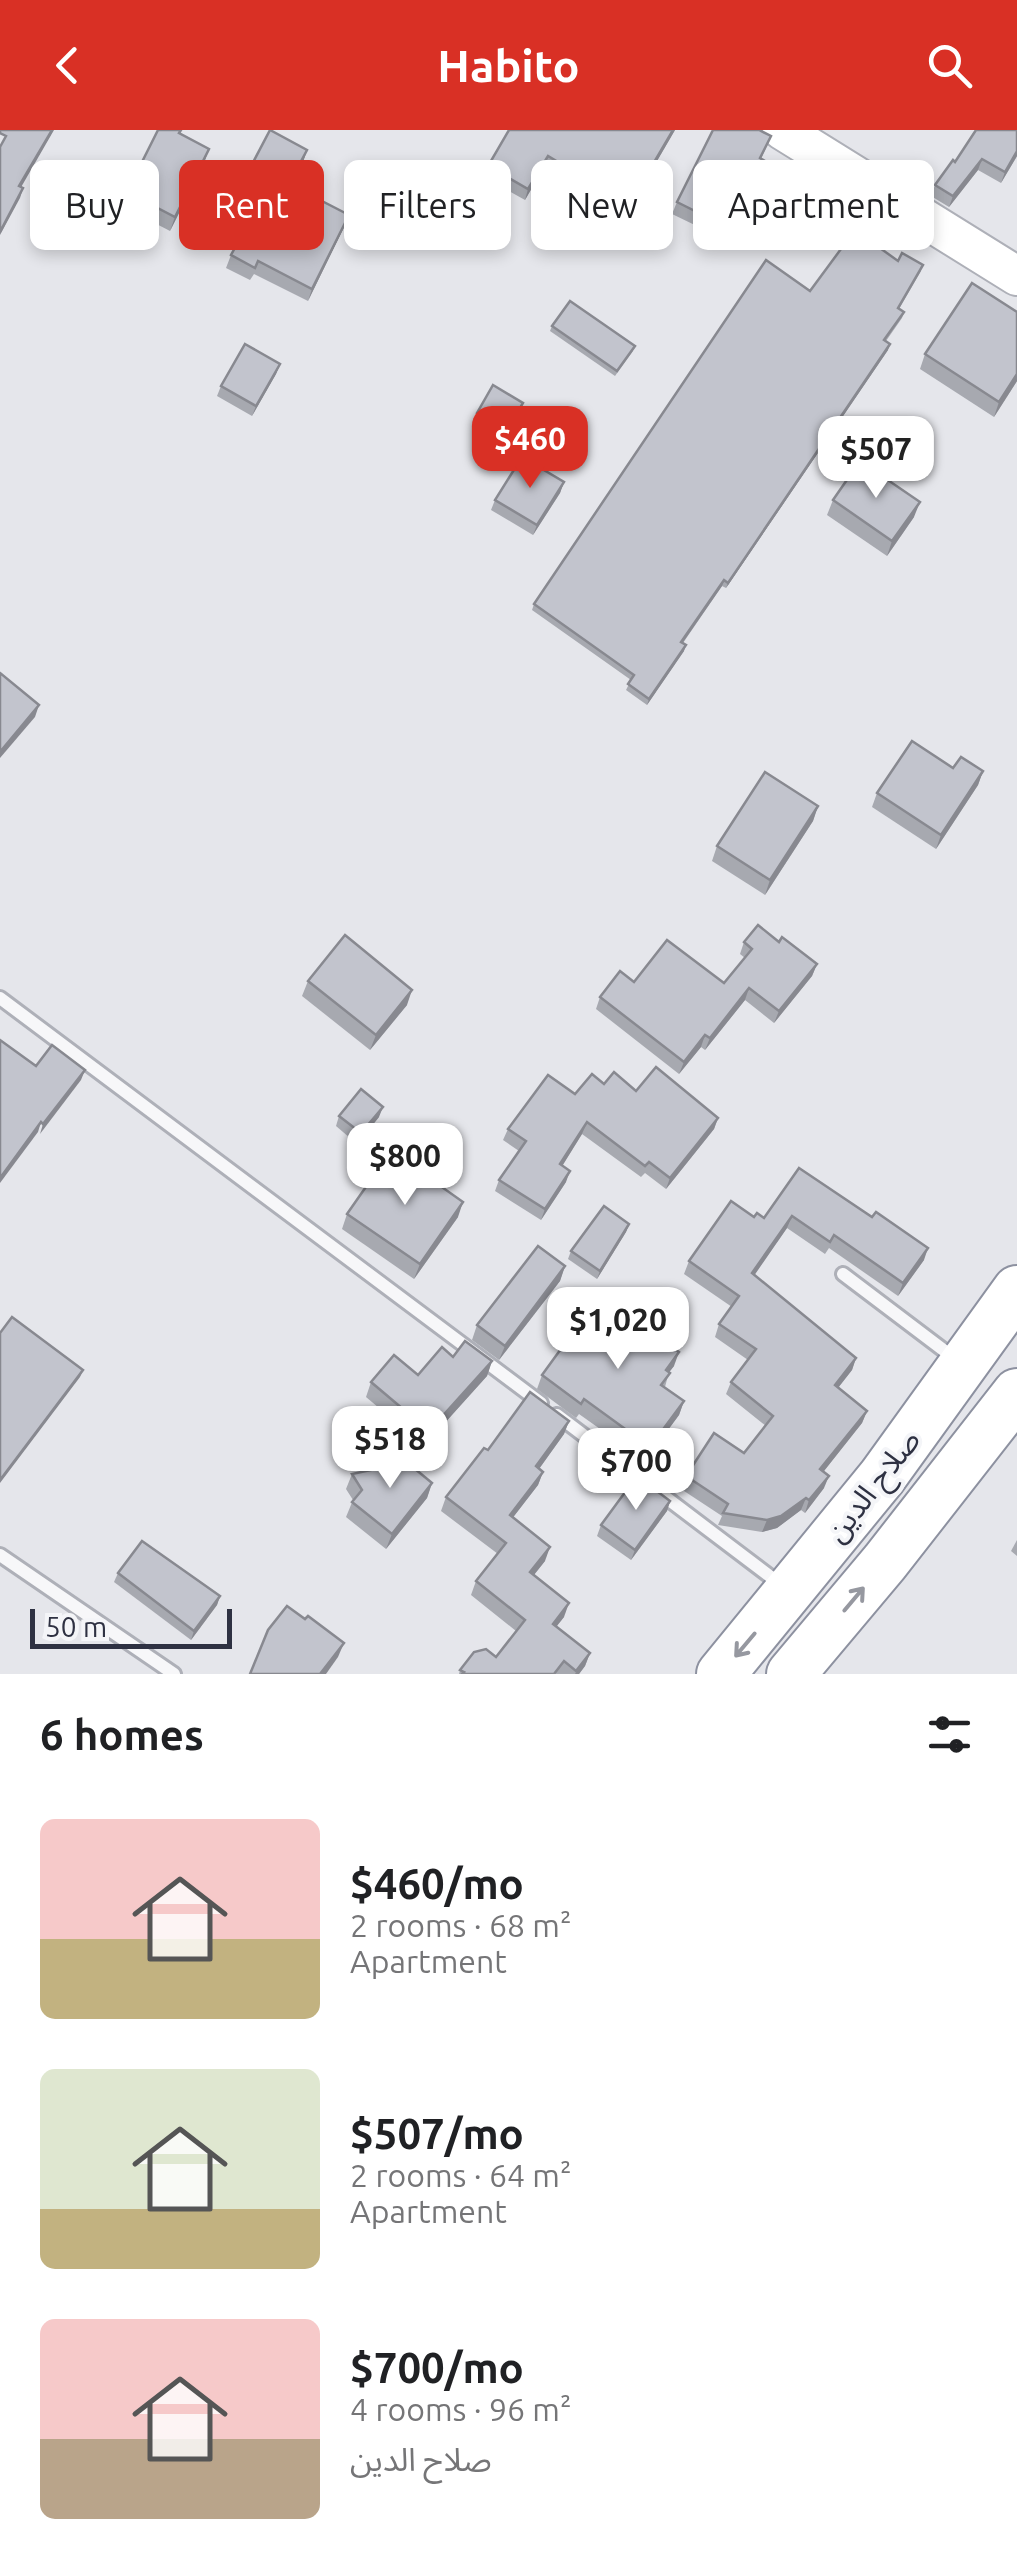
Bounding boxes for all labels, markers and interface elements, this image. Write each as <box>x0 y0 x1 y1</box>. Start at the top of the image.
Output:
icon: back <box>40 38 95 93</box>
icon: search <box>922 38 977 93</box>
text: Habito <box>437 40 580 91</box>
chip: Buy <box>30 160 159 250</box>
chip: Rent <box>179 160 324 250</box>
chip: Filters <box>344 160 511 250</box>
chip: New <box>531 160 673 250</box>
chip: Apartment <box>693 160 934 250</box>
pin: $460 <box>471 406 589 491</box>
pin: $507 <box>817 416 935 501</box>
text: $460 <box>494 420 566 456</box>
text: $507 <box>840 430 912 466</box>
pin: $800 <box>346 1123 464 1208</box>
text: $800 <box>369 1137 441 1173</box>
pin: $1,020 <box>537 1287 699 1372</box>
text: $1,020 <box>569 1301 667 1337</box>
pin: $518 <box>331 1406 449 1491</box>
text: $518 <box>354 1420 426 1456</box>
street label: صلاح الدين <box>818 1423 931 1552</box>
pin: $700 <box>577 1428 695 1513</box>
text: $700 <box>600 1442 672 1478</box>
one-way arrow <box>843 1587 865 1613</box>
scale bar <box>30 1604 232 1648</box>
text: 50 m <box>45 1611 107 1642</box>
one-way arrow <box>734 1632 756 1658</box>
icon: filters <box>922 1707 977 1762</box>
text: 6 homes <box>40 1711 204 1758</box>
icon: home <box>120 1859 240 1979</box>
text: $460/mo <box>350 1860 524 1907</box>
text: 2 rooms · 68 m² <box>350 1907 571 1943</box>
text: Apartment <box>350 1943 507 1979</box>
icon: home <box>120 2109 240 2229</box>
text: $507/mo <box>350 2110 524 2157</box>
text: 2 rooms · 64 m² <box>350 2157 571 2193</box>
text: Apartment <box>350 2193 507 2229</box>
text: $700/mo <box>350 2344 524 2391</box>
icon: home <box>120 2359 240 2479</box>
text: 4 rooms · 96 m² <box>350 2391 571 2427</box>
text: صلاح الدين <box>350 2441 492 2477</box>

